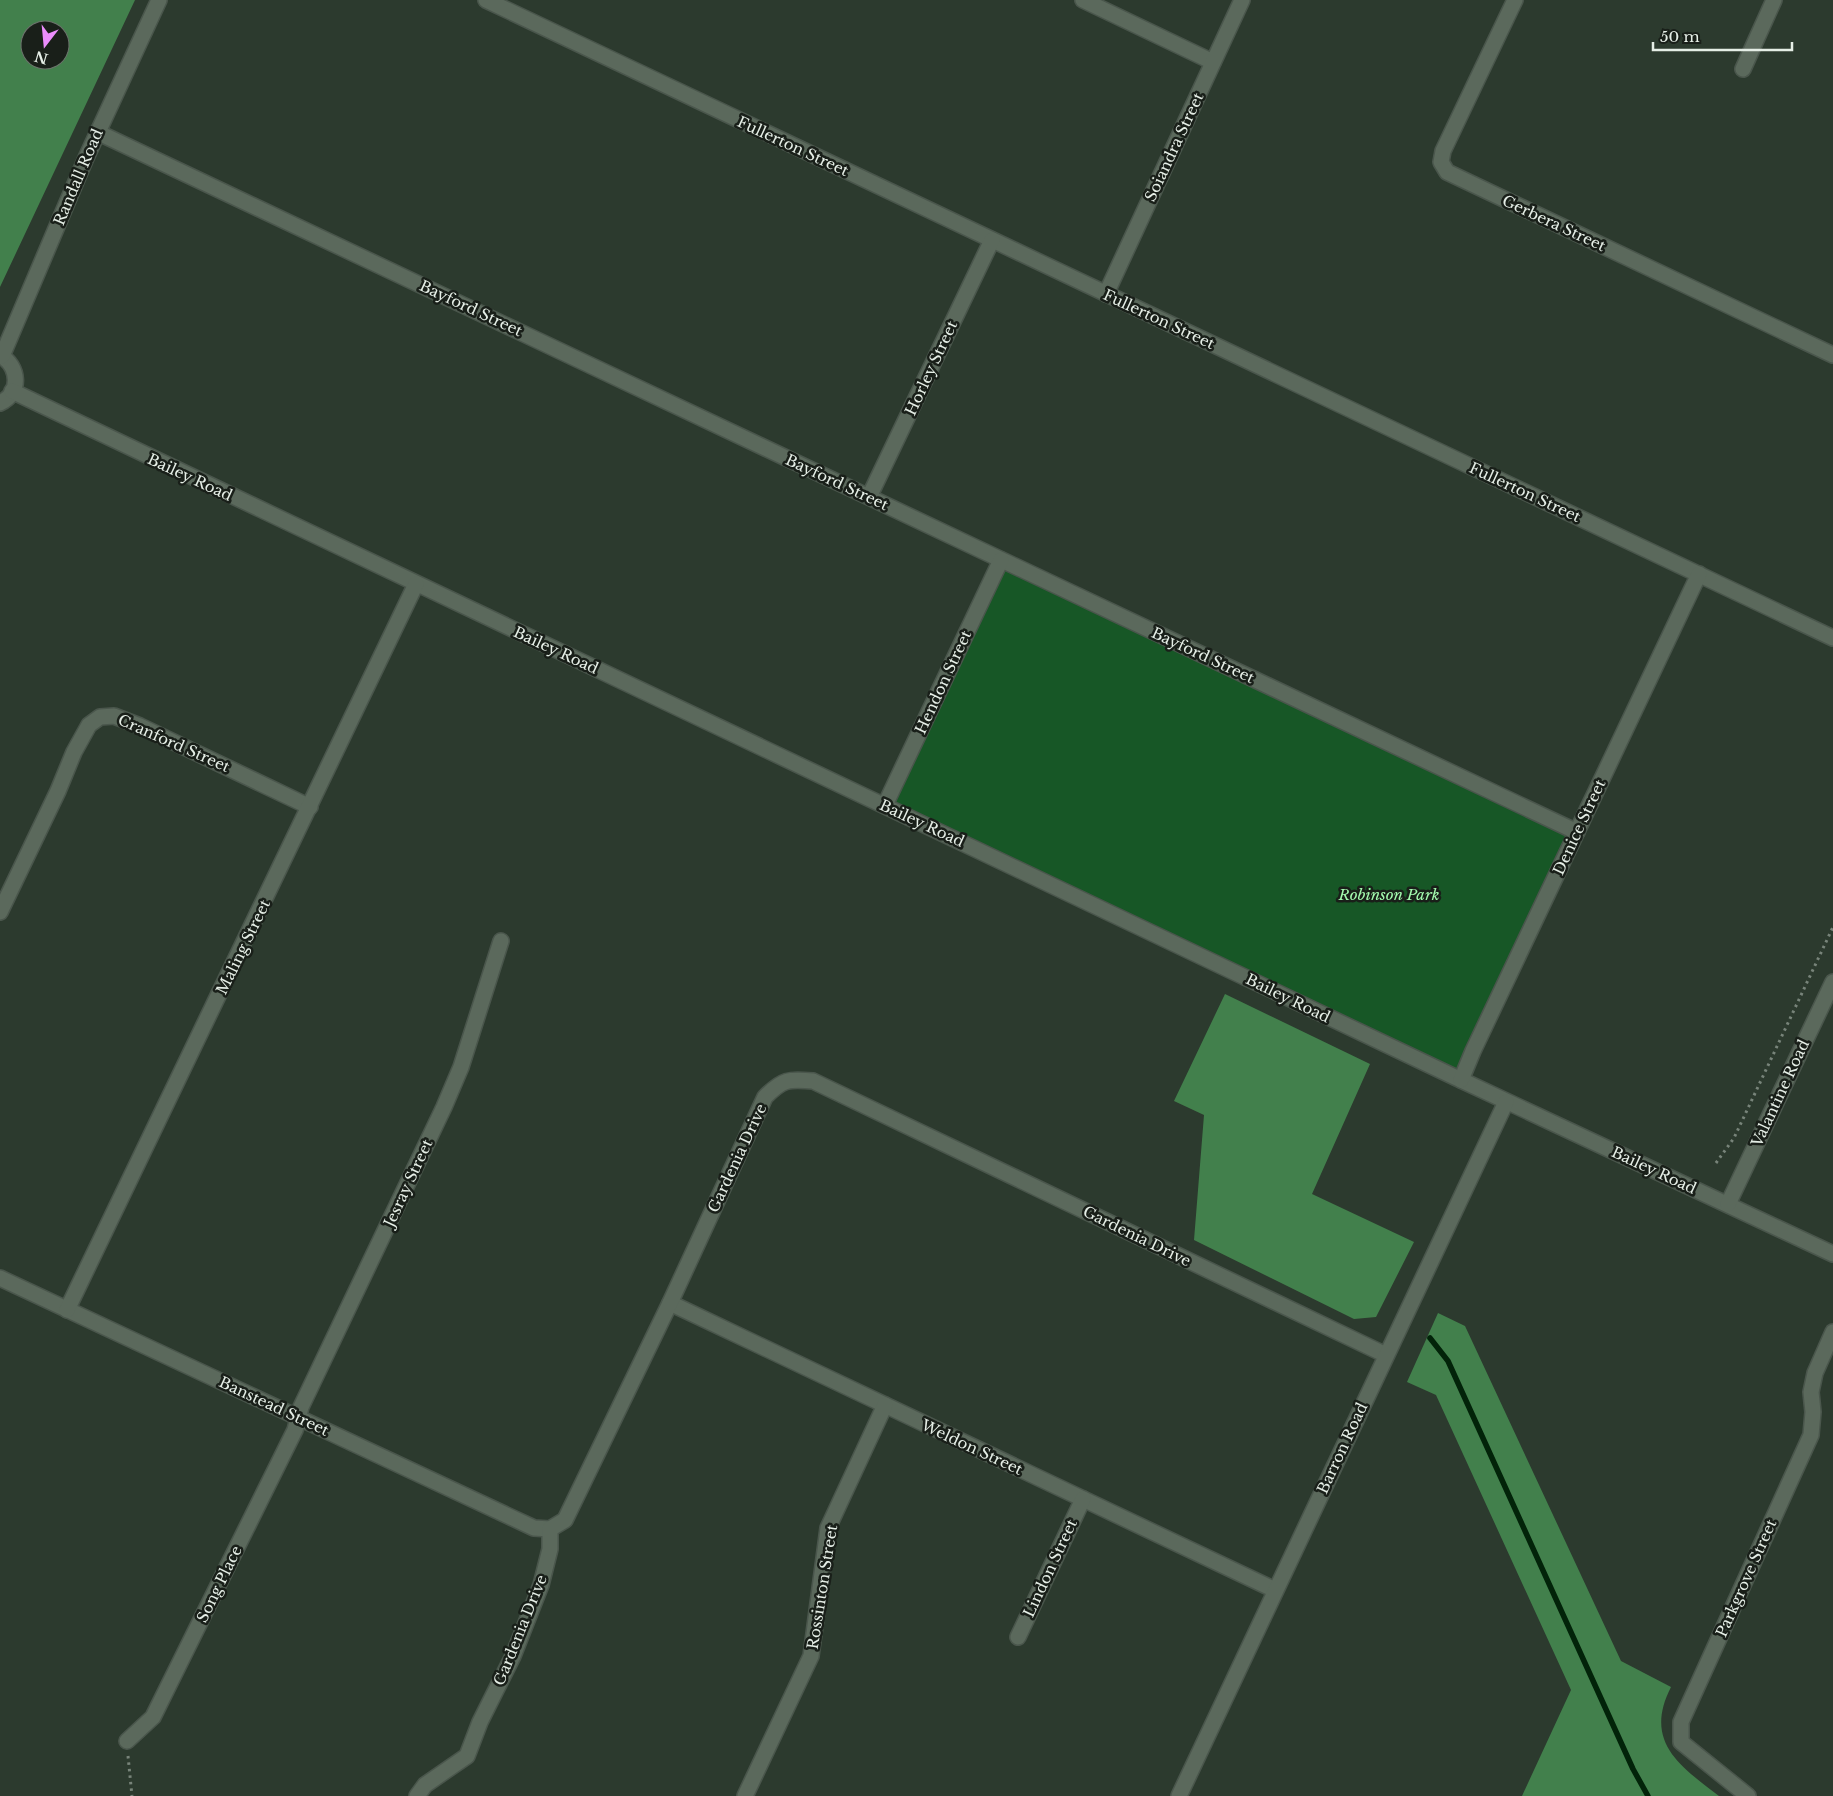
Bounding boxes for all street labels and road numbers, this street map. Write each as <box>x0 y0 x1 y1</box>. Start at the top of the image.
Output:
street label: Soiandra Street <box>1140 89 1208 205</box>
street label: Fullerton Street <box>734 112 852 180</box>
street label: Randall Road <box>49 126 107 228</box>
street label: Gerbera Street <box>1499 191 1609 255</box>
street label: Bayford Street <box>416 276 526 340</box>
street label: Fullerton Street <box>1100 285 1218 353</box>
street label: Horley Street <box>901 317 961 418</box>
street label: Bailey Road <box>144 449 236 505</box>
street label: Bayford Street <box>782 450 892 514</box>
street label: Fullerton Street <box>1466 458 1584 526</box>
street label: Bailey Road <box>510 622 602 678</box>
street label: Bayford Street <box>1148 623 1258 687</box>
street label: Hendon Street <box>911 627 975 737</box>
street label: Cranford Street <box>115 710 233 776</box>
street label: Denice Street <box>1549 776 1610 878</box>
street label: Bailey Road <box>876 795 968 851</box>
street label: Maling Street <box>212 896 274 998</box>
street label: Bailey Road <box>1243 969 1333 1027</box>
street label: Valantine Road <box>1746 1036 1813 1151</box>
street label: Gardenia Drive <box>703 1101 771 1215</box>
street label: Jesray Street <box>379 1136 437 1232</box>
street label: Bailey Road <box>1608 1142 1700 1198</box>
street label: Gardenia Drive <box>1080 1202 1194 1270</box>
street label: Banstead Street <box>216 1372 332 1440</box>
street label: Barron Road <box>1313 1399 1371 1497</box>
street label: Weldon Street <box>917 1415 1026 1479</box>
street label: Lindon Street <box>1019 1516 1081 1620</box>
street label: Parkgrove Street <box>1711 1516 1781 1640</box>
street label: Rossinton Street <box>803 1523 841 1651</box>
street label: Song Place <box>192 1543 246 1625</box>
street label: Gardenia Drive <box>489 1572 551 1688</box>

